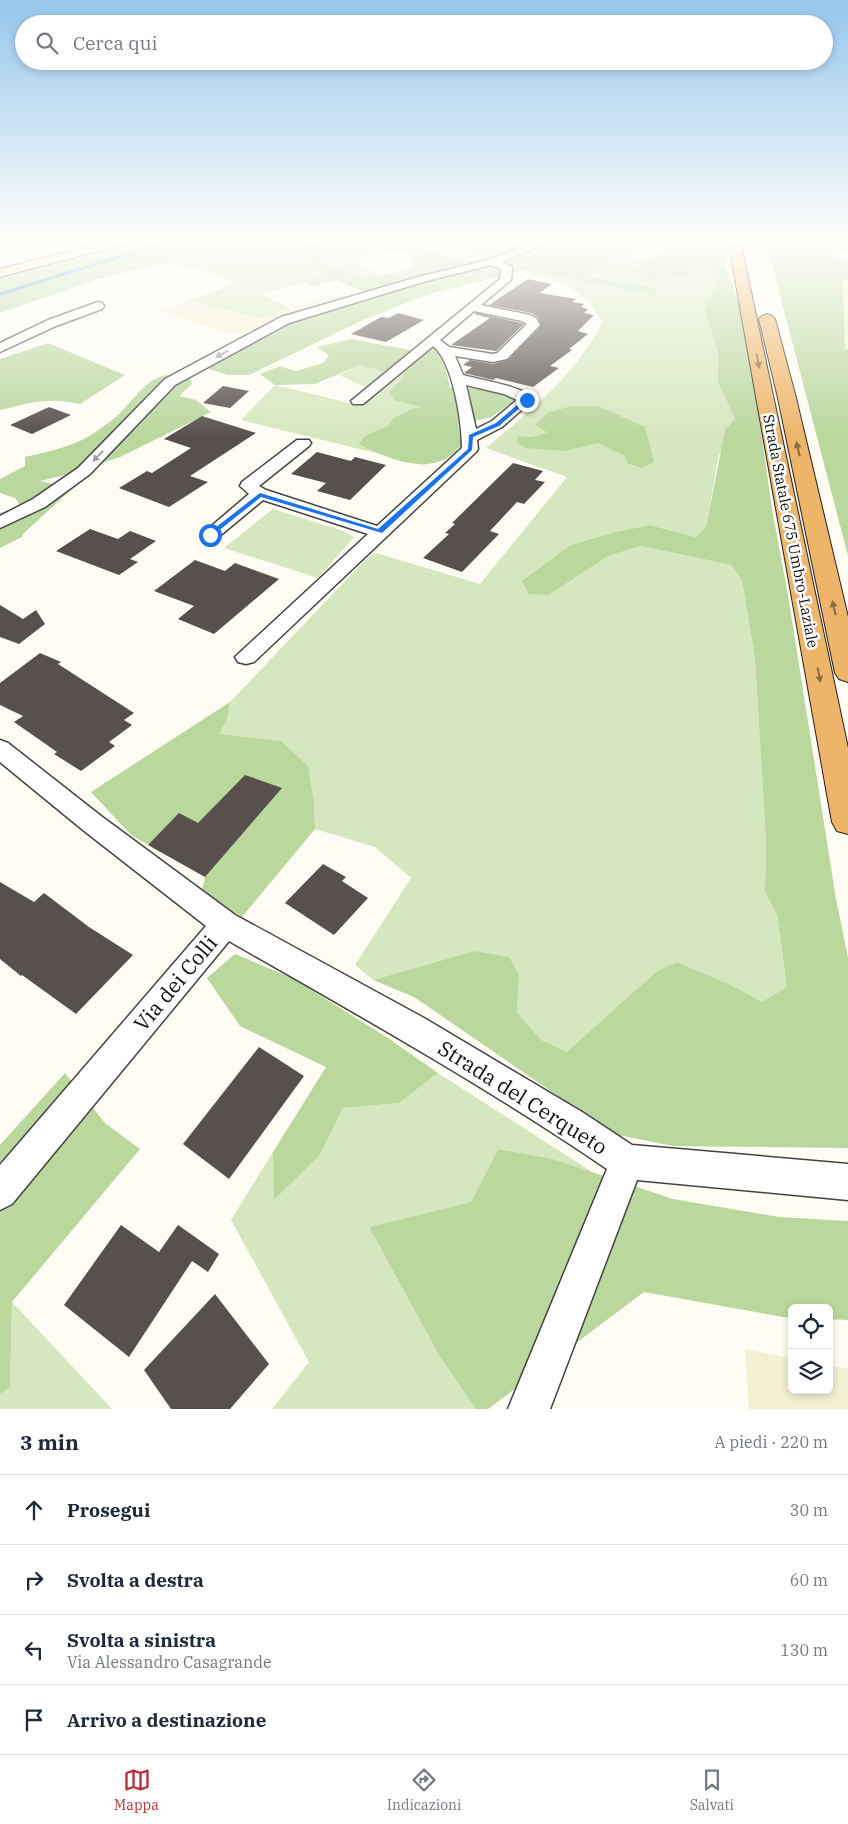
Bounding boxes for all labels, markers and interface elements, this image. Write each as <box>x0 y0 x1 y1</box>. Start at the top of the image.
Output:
search box <box>15 15 833 70</box>
icon: search <box>33 29 61 57</box>
text: Cerca qui <box>73 31 157 55</box>
one-way arrow <box>215 350 229 358</box>
one-way arrow <box>754 353 762 369</box>
route end <box>516 389 539 412</box>
street label: Strada Statale 675 Umbro-Laziale <box>759 413 823 649</box>
one-way arrow <box>794 442 802 457</box>
one-way arrow <box>92 450 104 462</box>
route start <box>199 524 222 547</box>
one-way arrow <box>830 601 838 616</box>
one-way arrow <box>816 667 824 683</box>
street label: Via dei Colli <box>127 929 223 1037</box>
street label: Strada del Cerqueto <box>433 1033 613 1161</box>
map controls <box>788 1304 833 1394</box>
button: locate <box>788 1304 833 1349</box>
button: layers <box>788 1349 833 1394</box>
text: 3 min <box>20 1428 79 1456</box>
text: A piedi · 220 m <box>715 1432 828 1452</box>
icon: ahead <box>20 1496 48 1524</box>
text: Prosegui <box>67 1498 150 1522</box>
text: 30 m <box>790 1500 828 1520</box>
icon: right <box>20 1566 48 1594</box>
text: Svolta a destra <box>67 1568 204 1592</box>
text: 60 m <box>790 1570 828 1590</box>
text: Svolta a sinistra <box>67 1628 216 1652</box>
icon: left <box>20 1636 48 1664</box>
text: 130 m <box>780 1640 828 1660</box>
text: Via Alessandro Casagrande <box>67 1652 272 1672</box>
icon: arrive <box>20 1706 48 1734</box>
text: Arrivo a destinazione <box>67 1708 266 1732</box>
tab: Mappa <box>114 1766 159 1814</box>
tab: Indicazioni <box>387 1766 461 1814</box>
tab: Salvati <box>690 1766 734 1814</box>

